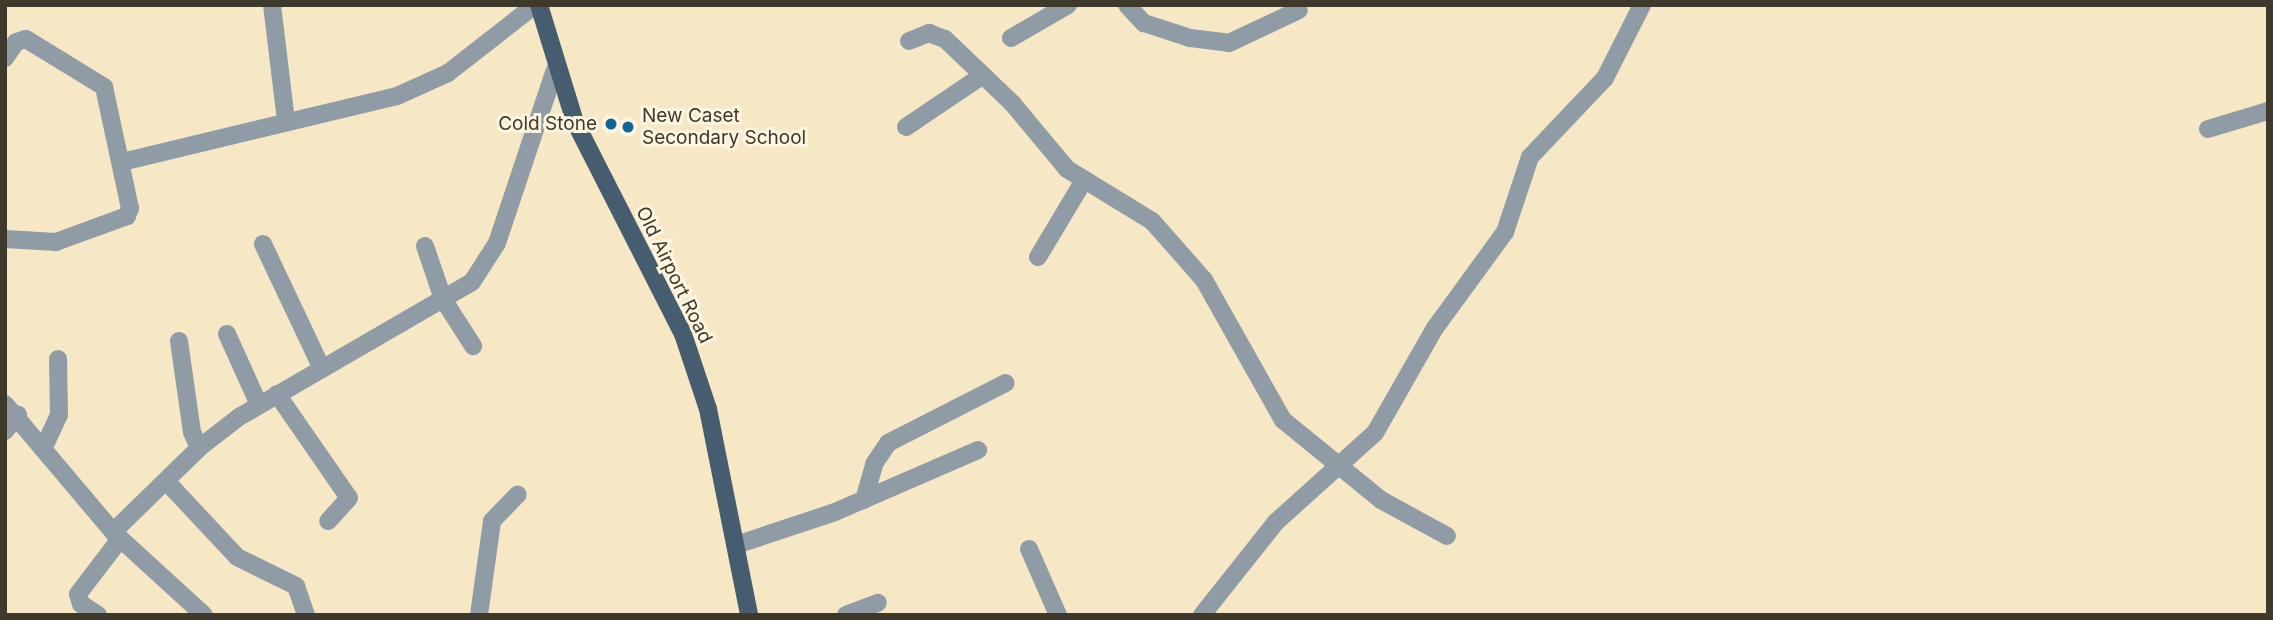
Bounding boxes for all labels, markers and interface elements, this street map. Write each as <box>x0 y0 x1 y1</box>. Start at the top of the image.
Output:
place label: New Caset Secondary School <box>642 105 806 149</box>
place label: Cold Stone <box>498 113 597 135</box>
marker: Cold Stone <box>603 116 619 132</box>
marker: New Caset Secondary School <box>620 119 636 135</box>
street label: Old Airport Road <box>631 203 717 347</box>

